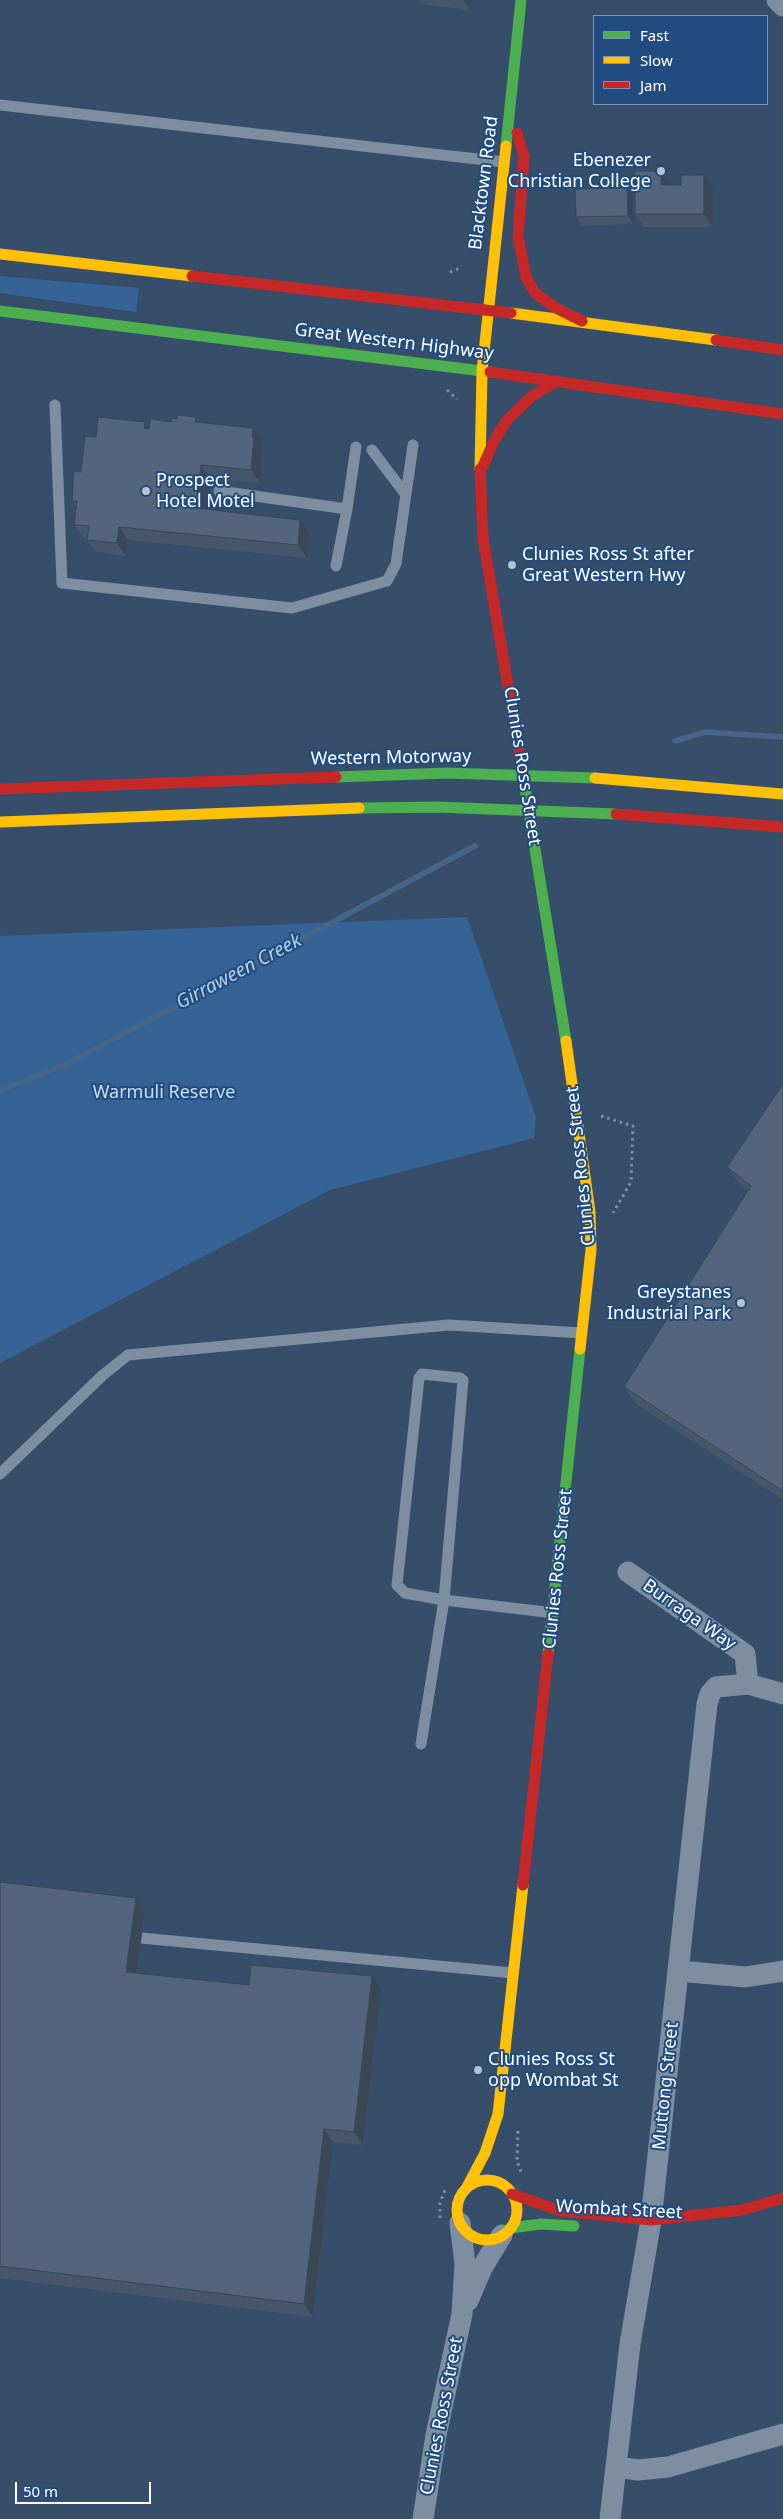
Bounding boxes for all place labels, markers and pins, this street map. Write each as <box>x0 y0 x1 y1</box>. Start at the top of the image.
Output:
place label: Ebenezer Christian College <box>508 150 651 192</box>
marker: Ebenezer Christian College <box>655 165 667 177</box>
place label: Prospect Hotel Motel <box>156 470 255 512</box>
marker: Prospect Hotel Motel <box>140 485 152 497</box>
place label: Clunies Ross St after Great Western Hwy <box>522 544 694 586</box>
marker: Clunies Ross St after Great Western Hwy <box>506 559 518 571</box>
place label: Greystanes Industrial Park <box>607 1282 731 1325</box>
marker: Greystanes Industrial Park <box>735 1297 747 1309</box>
place label: Clunies Ross St opp Wombat St <box>488 2049 619 2092</box>
marker: Clunies Ross St opp Wombat St <box>472 2064 484 2076</box>

